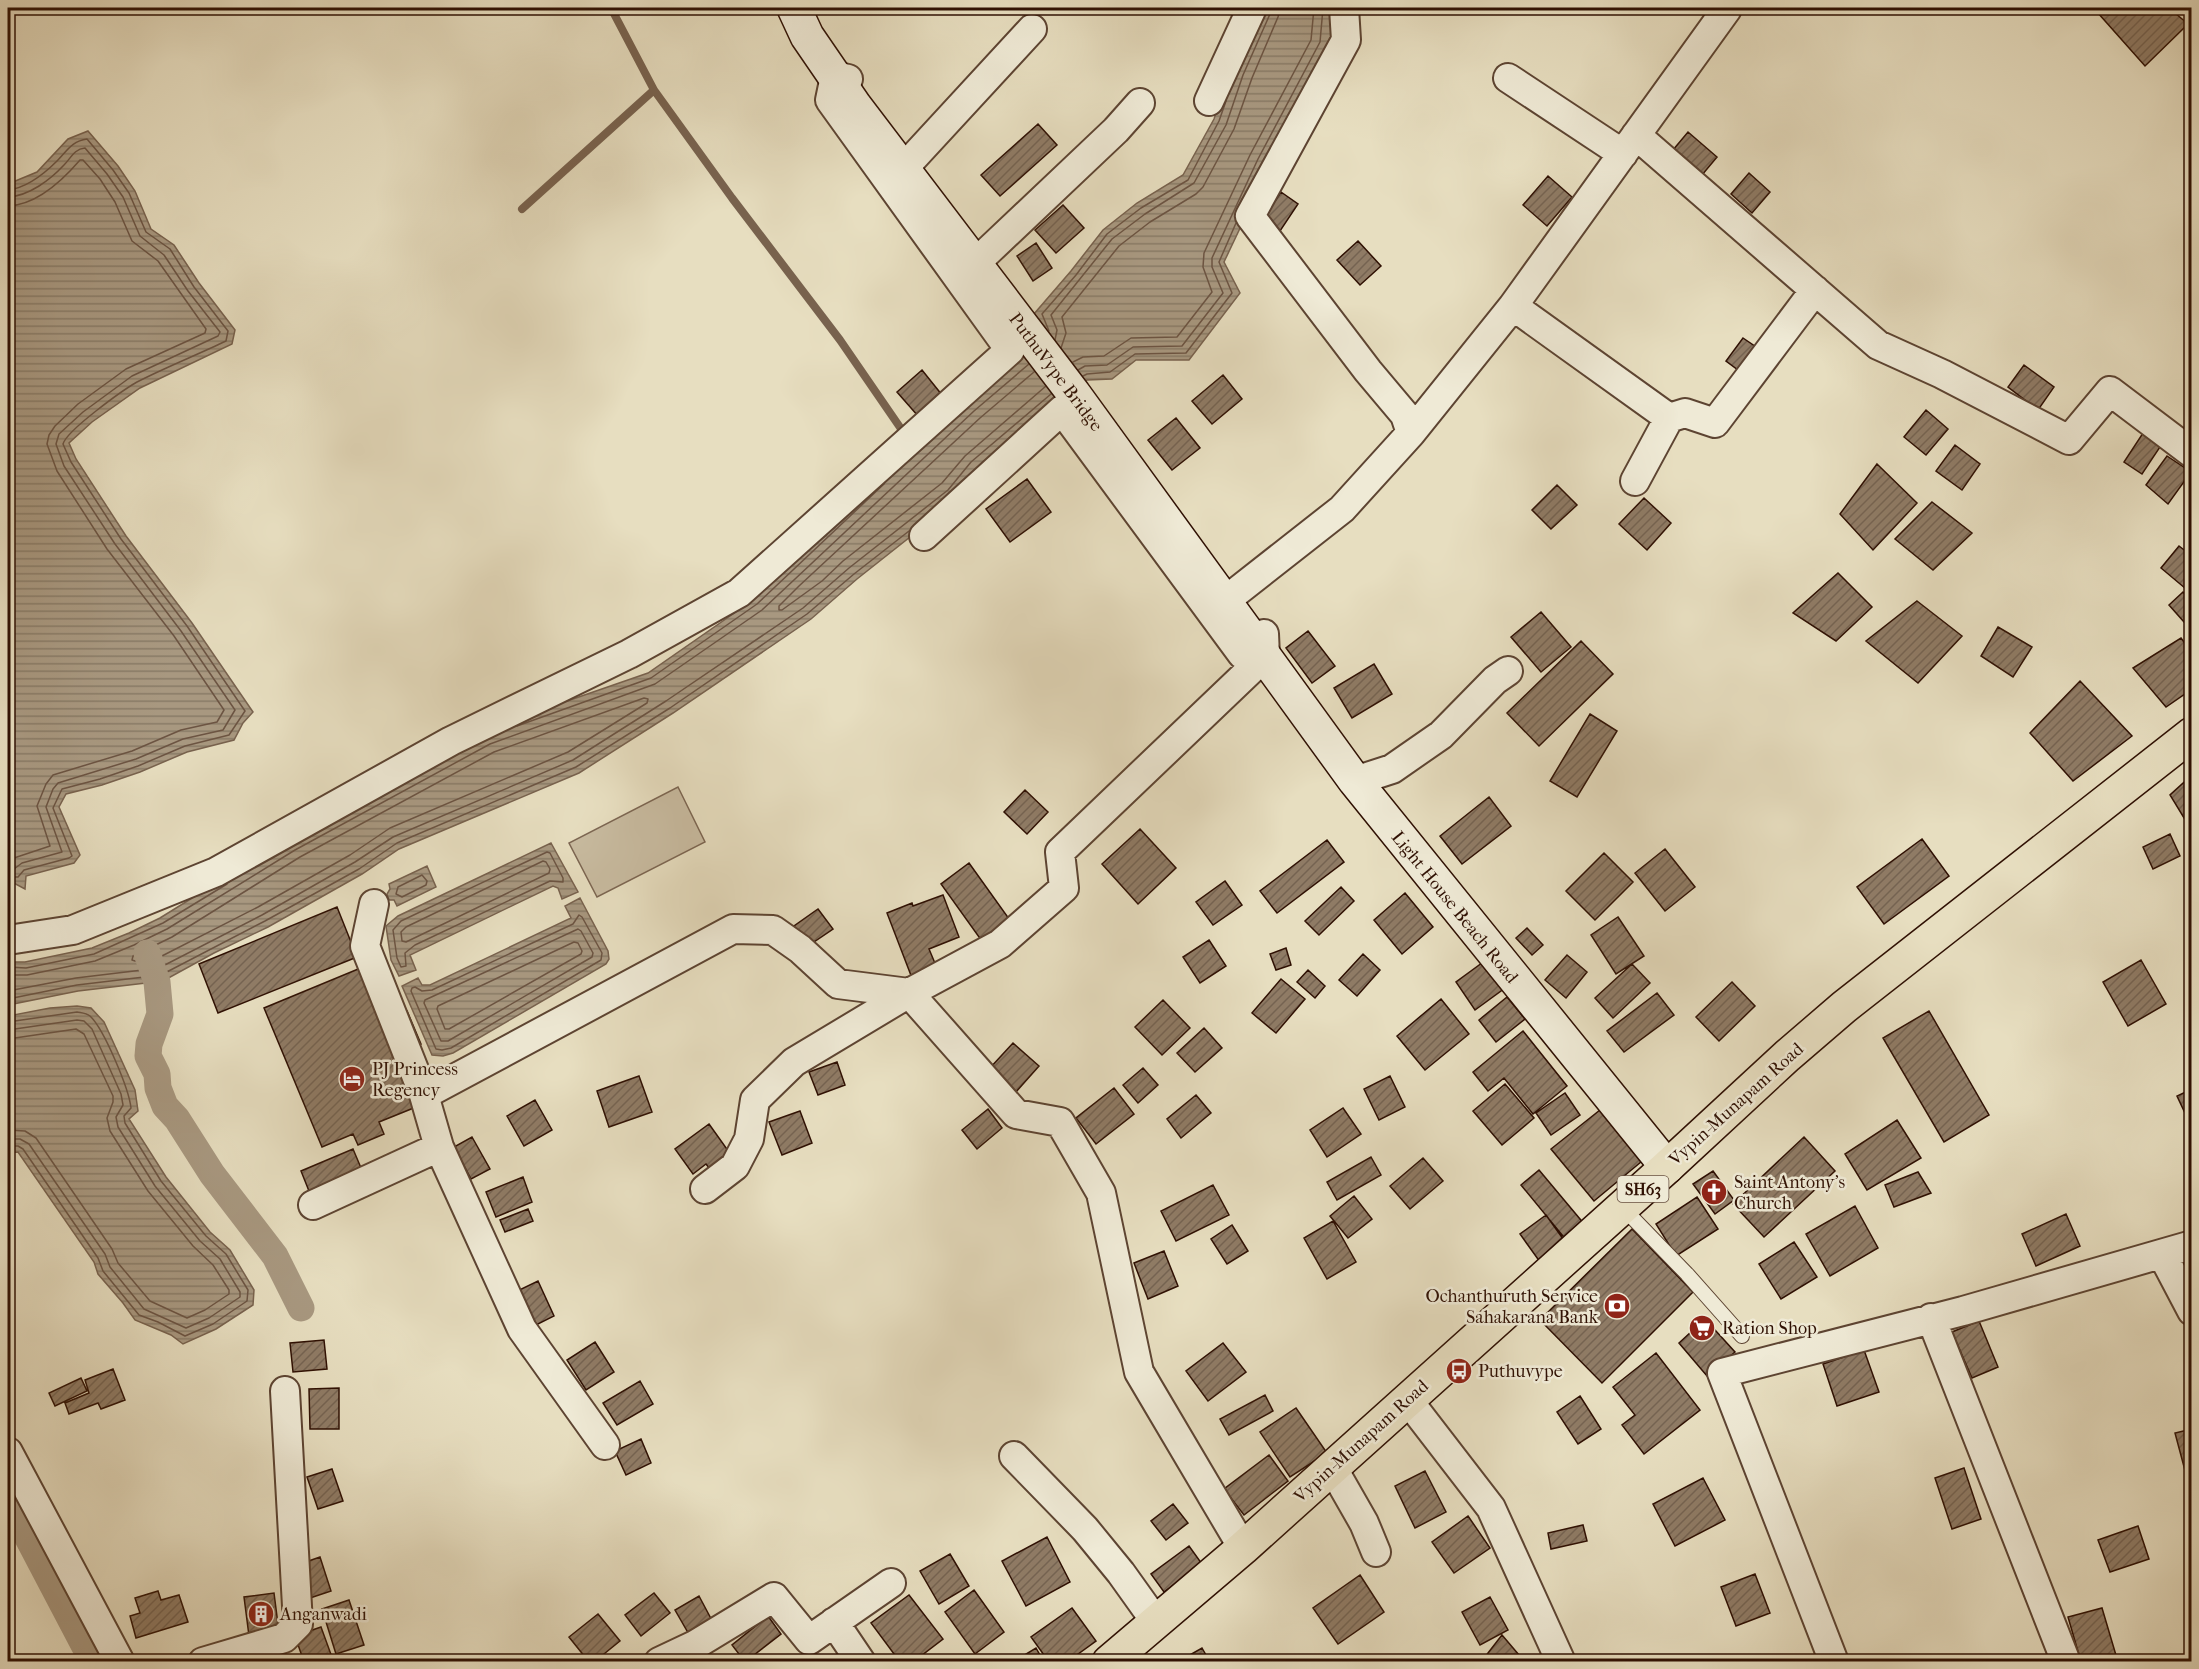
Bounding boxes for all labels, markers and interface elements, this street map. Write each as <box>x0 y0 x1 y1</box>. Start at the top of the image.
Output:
street label: PuthuVype Bridge <box>1004 309 1107 436</box>
street label: Light House Beach Road <box>1387 827 1522 988</box>
street label: Vypin-Munapam Road <box>1664 1038 1808 1171</box>
place label: PJ Princess Regency <box>372 1059 458 1101</box>
hotel icon: PJ Princess Regency <box>337 1064 367 1094</box>
place label: Saint Antony's Church <box>1734 1172 1846 1214</box>
road number: SH63 <box>1618 1176 1668 1202</box>
church icon: Saint Antony's Church <box>1699 1177 1729 1207</box>
place label: Ochanthuruth Service Sahakarana Bank <box>1425 1286 1599 1328</box>
bank icon: Ochanthuruth Service Sahakarana Bank <box>1602 1291 1632 1321</box>
supermarket icon: Ration Shop <box>1687 1313 1717 1343</box>
place label: Ration Shop <box>1722 1318 1817 1339</box>
bus stop icon: Puthuvype <box>1444 1356 1474 1386</box>
place label: Puthuvype <box>1478 1361 1563 1382</box>
street label: Vypin-Munapam Road <box>1289 1375 1433 1508</box>
building icon: Anganwadi <box>246 1599 276 1629</box>
place label: Anganwadi <box>279 1604 367 1625</box>

